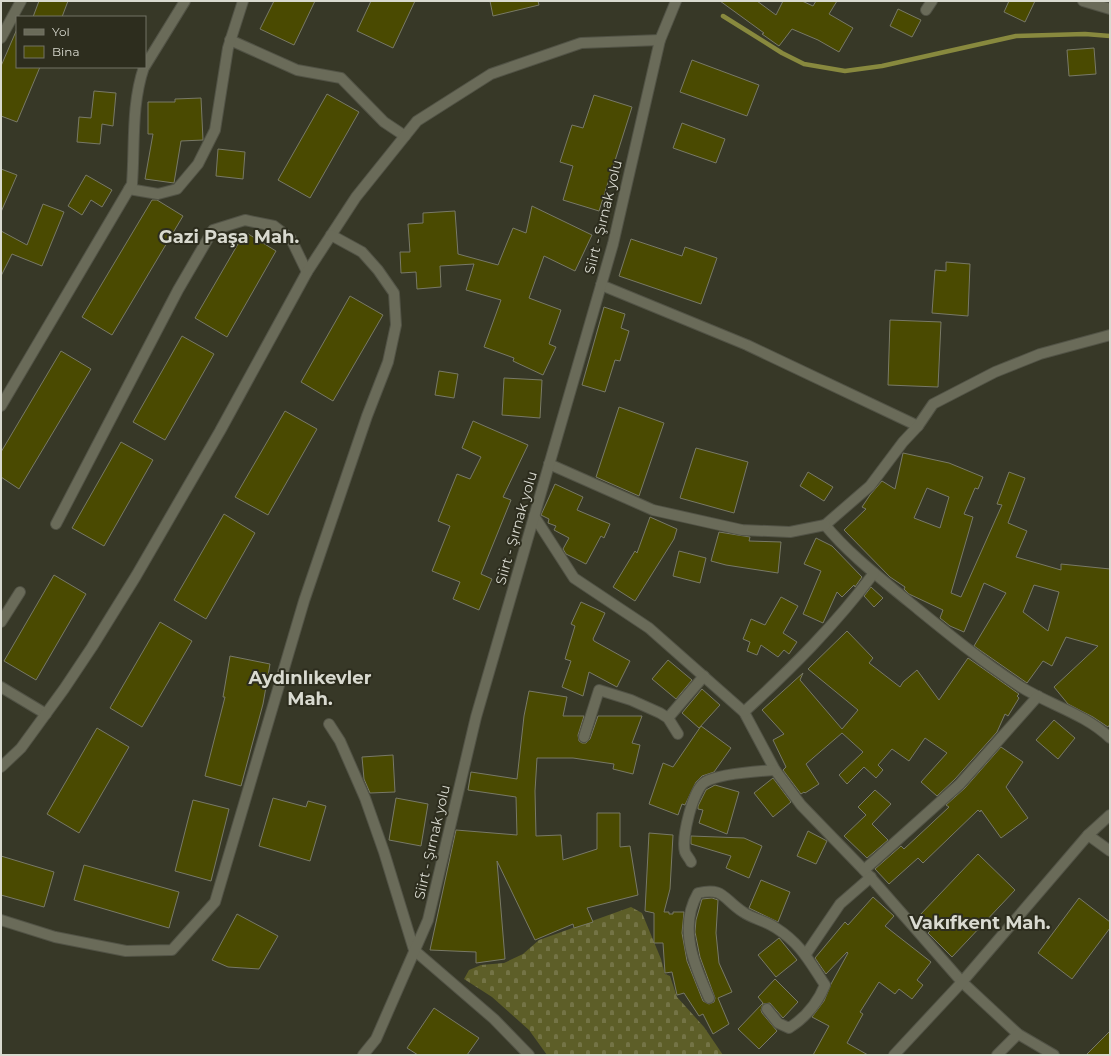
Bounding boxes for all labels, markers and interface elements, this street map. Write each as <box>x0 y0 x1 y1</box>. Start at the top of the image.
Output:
legend <box>16 16 146 68</box>
text: Yol <box>52 24 70 39</box>
text: Bina <box>52 44 79 59</box>
street label: Siirt - Şırnak yolu <box>580 158 626 276</box>
district label: Gazi Paşa Mah. <box>159 226 300 248</box>
street label: Siirt - Şırnak yolu <box>491 469 541 587</box>
district label: Aydınlıkevler Mah. <box>248 667 372 710</box>
street label: Siirt - Şırnak yolu <box>410 783 454 901</box>
district label: Vakıfkent Mah. <box>908 912 1051 934</box>

